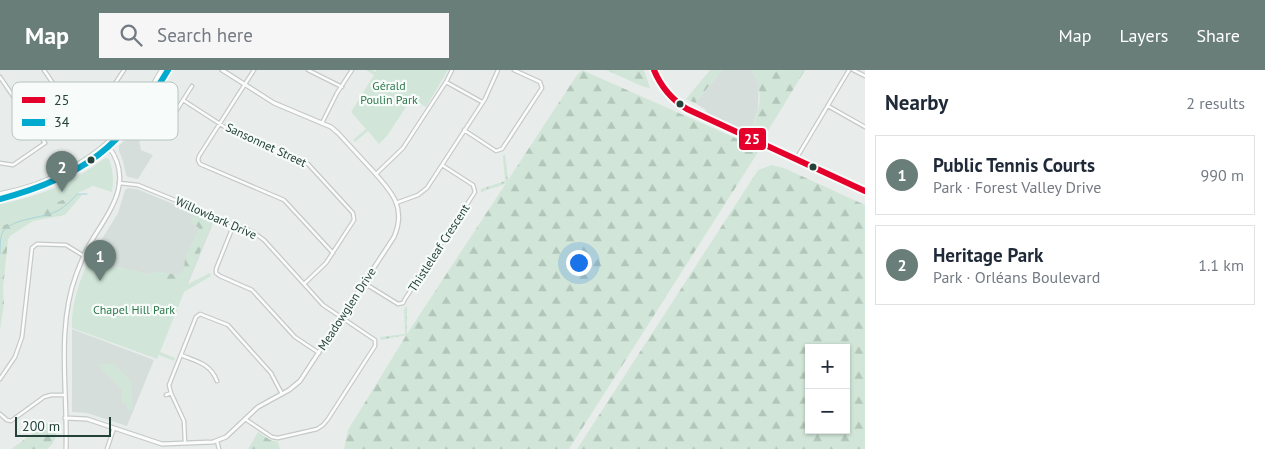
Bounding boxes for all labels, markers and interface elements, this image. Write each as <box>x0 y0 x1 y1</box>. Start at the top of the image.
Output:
search box <box>99 13 449 58</box>
text: Map <box>25 20 69 51</box>
icon: search <box>117 21 145 49</box>
text: Search here <box>157 23 253 47</box>
text: Map <box>1059 24 1091 47</box>
text: Layers <box>1119 24 1168 47</box>
text: Share <box>1196 24 1240 47</box>
park label: Gérald Poulin Park <box>360 78 418 107</box>
legend <box>12 82 178 140</box>
text: Nearby <box>885 89 948 116</box>
text: 25 <box>54 91 69 109</box>
text: 2 results <box>1186 93 1245 113</box>
unlabelled marker <box>675 99 685 109</box>
text: 34 <box>54 113 70 131</box>
street label: Sansonnet Street <box>223 119 309 170</box>
line badge: 25 <box>738 127 767 151</box>
text: 25 <box>744 130 760 148</box>
pin: 2 <box>46 151 78 192</box>
text: Public Tennis Courts <box>933 153 1095 177</box>
unlabelled marker <box>86 155 96 165</box>
unlabelled marker <box>808 162 818 172</box>
text: 1 <box>897 165 907 185</box>
text: 990 m <box>1201 165 1244 185</box>
text: Park · Forest Valley Drive <box>933 177 1101 197</box>
street label: Willowbark Drive <box>173 193 259 242</box>
street label: Thistleleaf Crescent <box>405 201 473 294</box>
pin: 1 <box>84 240 116 281</box>
text: Heritage Park <box>933 243 1043 267</box>
your location <box>566 250 592 276</box>
text: 2 <box>897 255 907 275</box>
text: 1.1 km <box>1198 255 1244 275</box>
street label: Meadowglen Drive <box>314 265 379 353</box>
text: Park · Orléans Boulevard <box>933 267 1100 287</box>
park label: Chapel Hill Park <box>93 302 175 317</box>
map controls <box>805 344 850 434</box>
button: + <box>805 344 850 389</box>
button: − <box>805 389 850 434</box>
scale bar <box>15 414 111 437</box>
text: 200 m <box>22 417 60 435</box>

